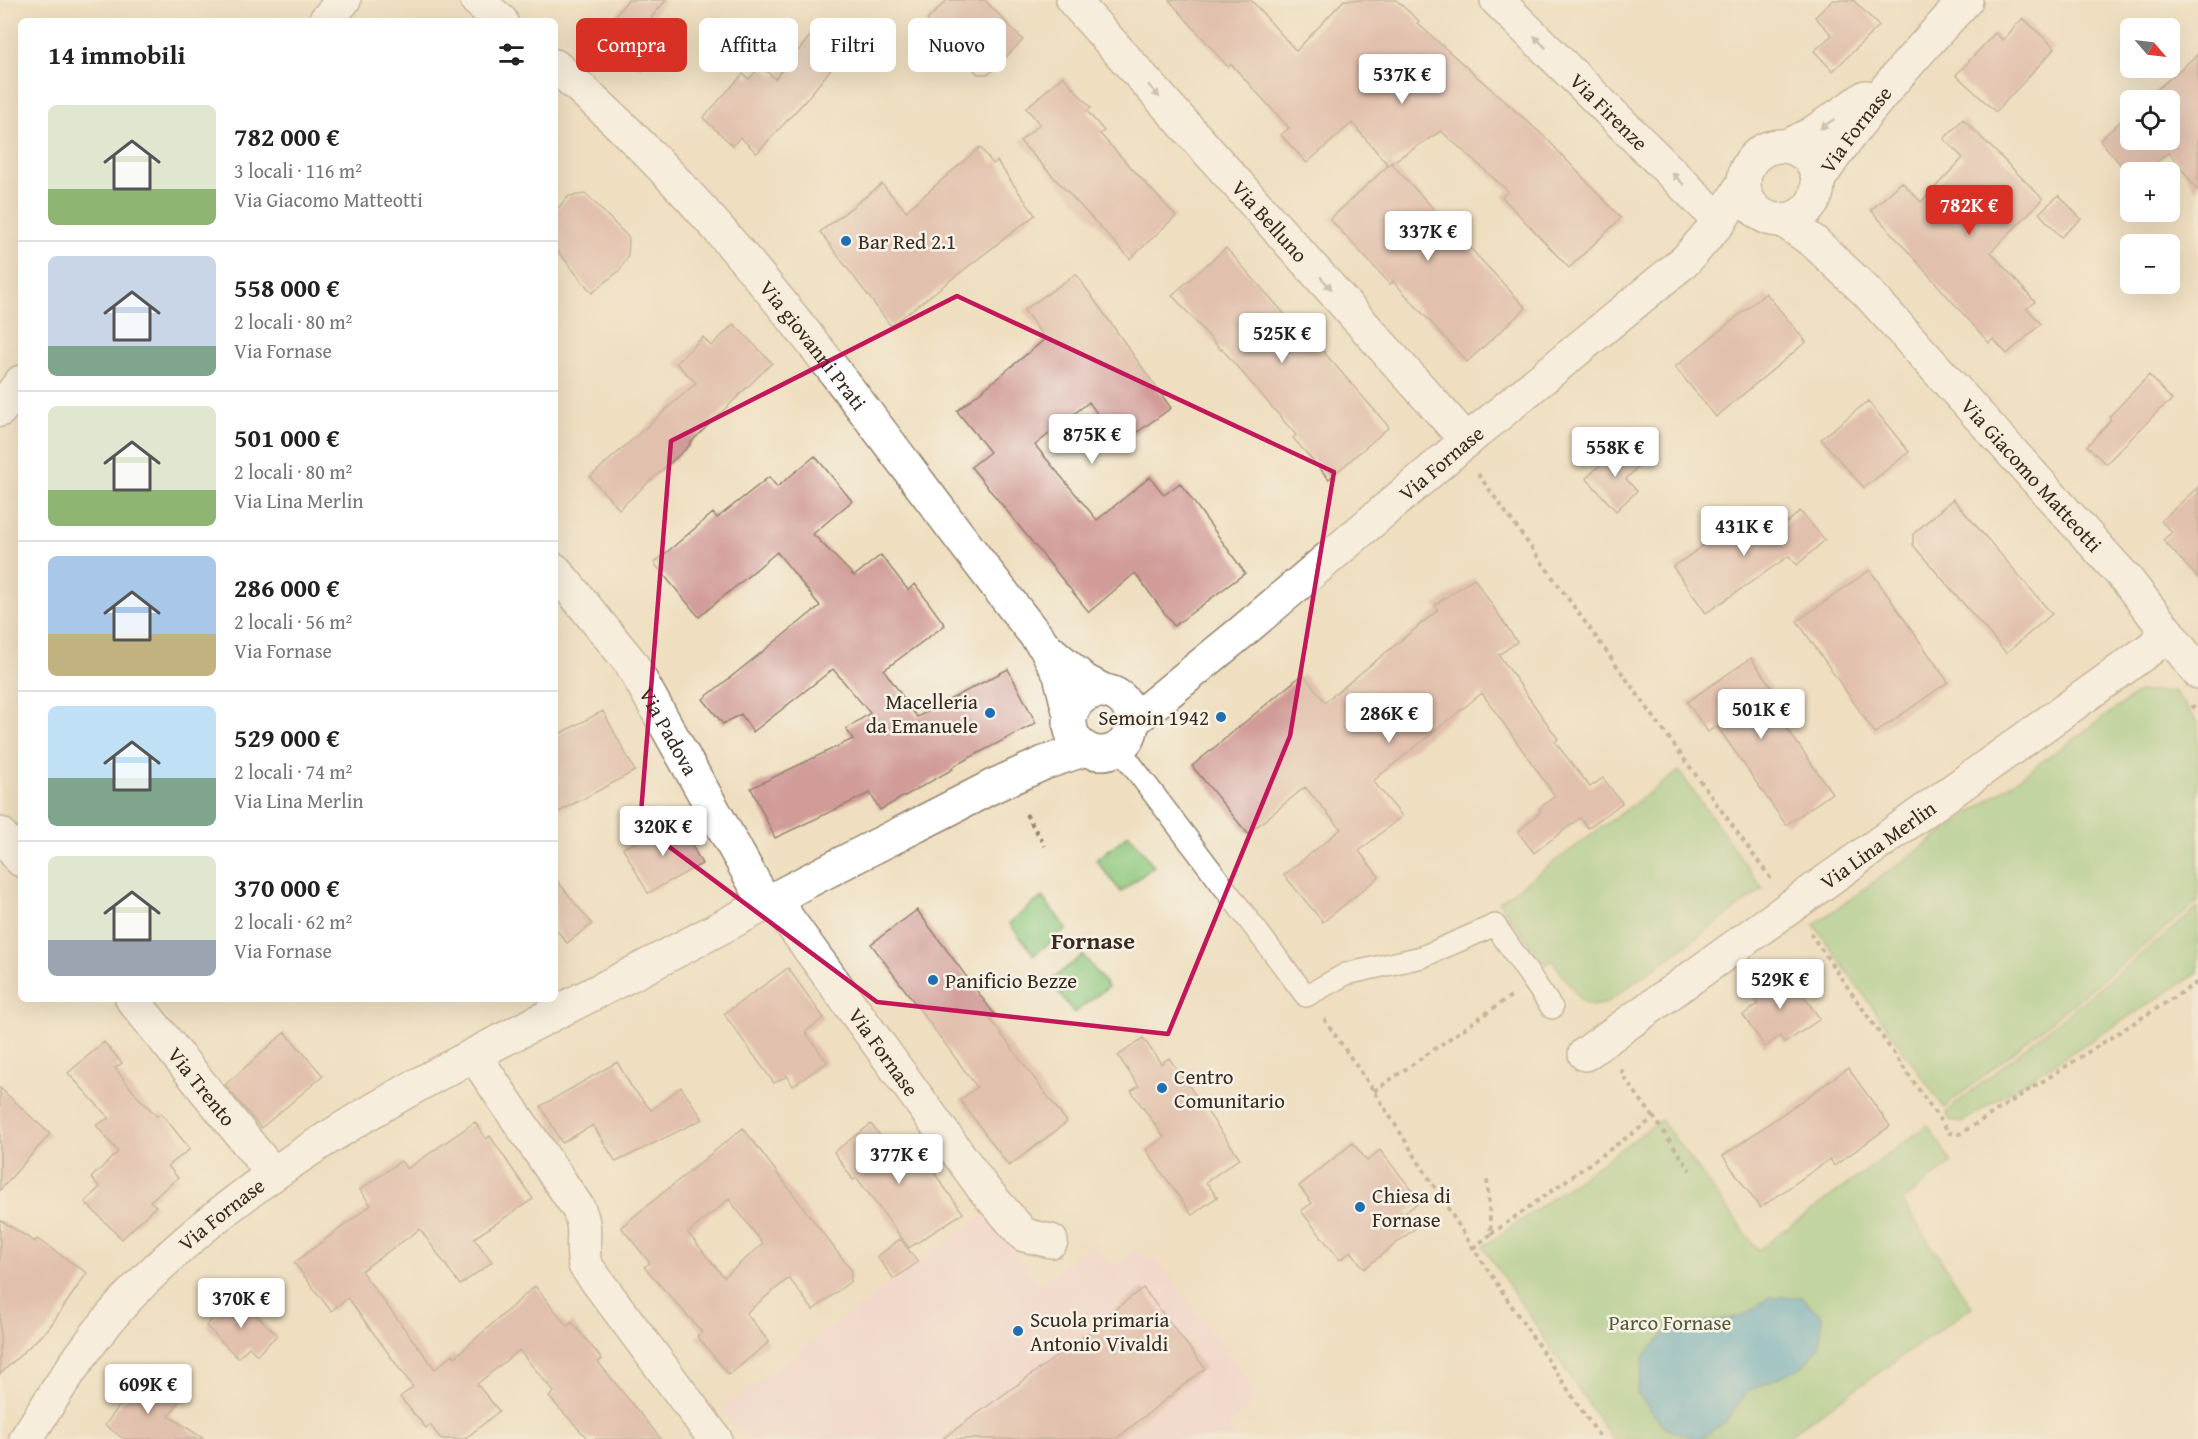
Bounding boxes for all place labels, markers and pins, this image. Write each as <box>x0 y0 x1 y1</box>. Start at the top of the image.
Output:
pin: 537K € <box>1353 54 1451 105</box>
pin: 782K € <box>1920 185 2018 236</box>
pin: 337K € <box>1379 211 1477 262</box>
place label: Bar Red 2.1 <box>858 226 956 257</box>
marker: Bar Red 2.1 <box>839 234 853 248</box>
pin: 525K € <box>1233 313 1331 364</box>
pin: 875K € <box>1043 414 1141 465</box>
pin: 558K € <box>1566 427 1664 478</box>
pin: 431K € <box>1695 506 1793 557</box>
place label: Macelleria da Emanuele <box>866 686 978 741</box>
pin: 501K € <box>1712 689 1810 740</box>
pin: 286K € <box>1340 693 1438 744</box>
place label: Semoin 1942 <box>1098 702 1209 733</box>
marker: Macelleria da Emanuele <box>983 706 997 720</box>
marker: Semoin 1942 <box>1214 710 1228 724</box>
pin: 320K € <box>614 806 712 857</box>
pin: 529K € <box>1731 959 1829 1010</box>
place label: Panificio Bezze <box>945 965 1077 996</box>
marker: Panificio Bezze <box>926 973 940 987</box>
place label: Centro Comunitario <box>1174 1061 1285 1116</box>
marker: Centro Comunitario <box>1155 1081 1169 1095</box>
pin: 377K € <box>850 1134 948 1185</box>
place label: Chiesa di Fornase <box>1372 1180 1451 1235</box>
marker: Chiesa di Fornase <box>1353 1200 1367 1214</box>
pin: 370K € <box>192 1278 290 1329</box>
place label: Scuola primaria Antonio Vivaldi <box>1030 1304 1170 1359</box>
marker: Scuola primaria Antonio Vivaldi <box>1011 1324 1025 1338</box>
pin: 609K € <box>99 1364 197 1415</box>

